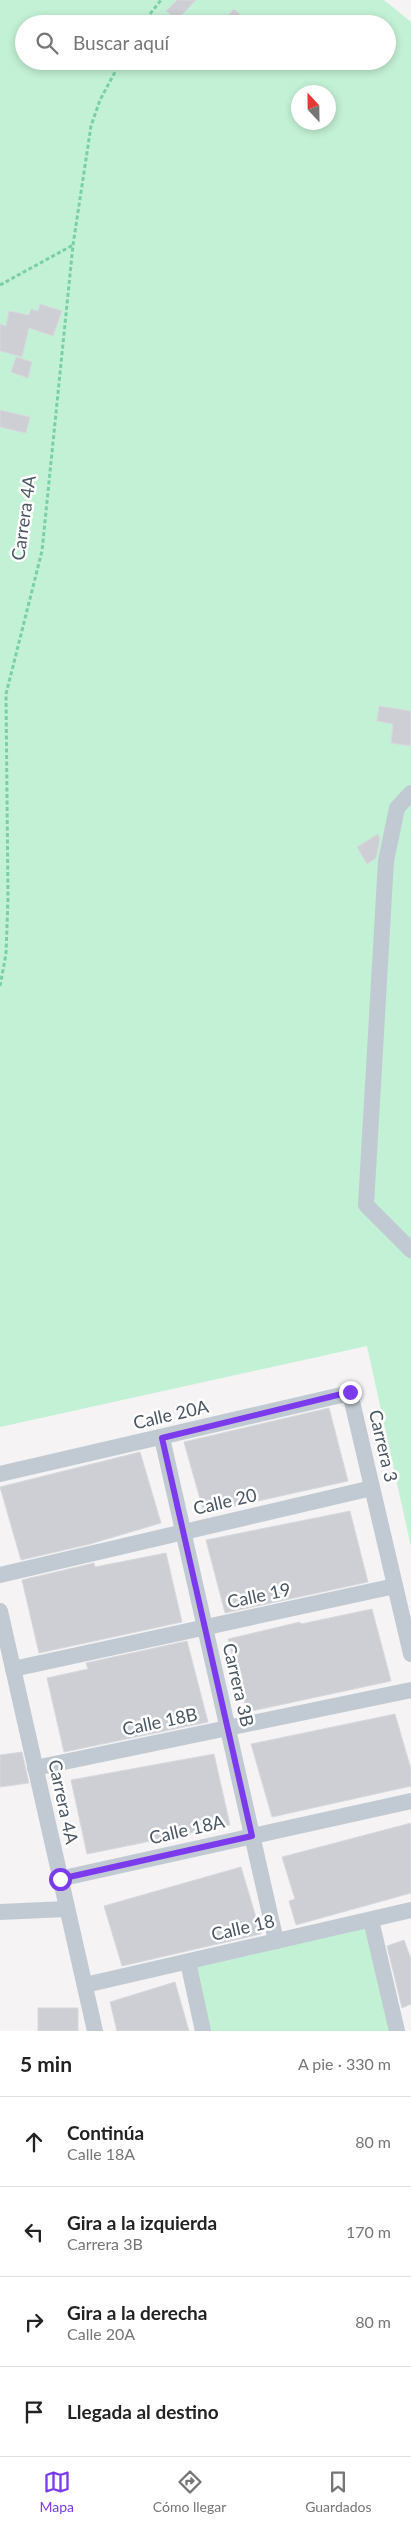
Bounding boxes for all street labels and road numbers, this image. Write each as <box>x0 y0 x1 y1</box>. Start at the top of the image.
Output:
street label: Carrera 4A <box>6 473 40 562</box>
street label: Calle 20A <box>131 1395 211 1433</box>
street label: Carrera 3 <box>365 1407 403 1484</box>
street label: Calle 20 <box>191 1483 259 1519</box>
street label: Calle 19 <box>225 1578 293 1612</box>
street label: Carrera 3B <box>219 1641 259 1729</box>
street label: Calle 18B <box>120 1702 199 1740</box>
street label: Carrera 4A <box>44 1758 84 1847</box>
street label: Calle 18A <box>147 1810 227 1848</box>
street label: Calle 18 <box>209 1909 277 1945</box>

